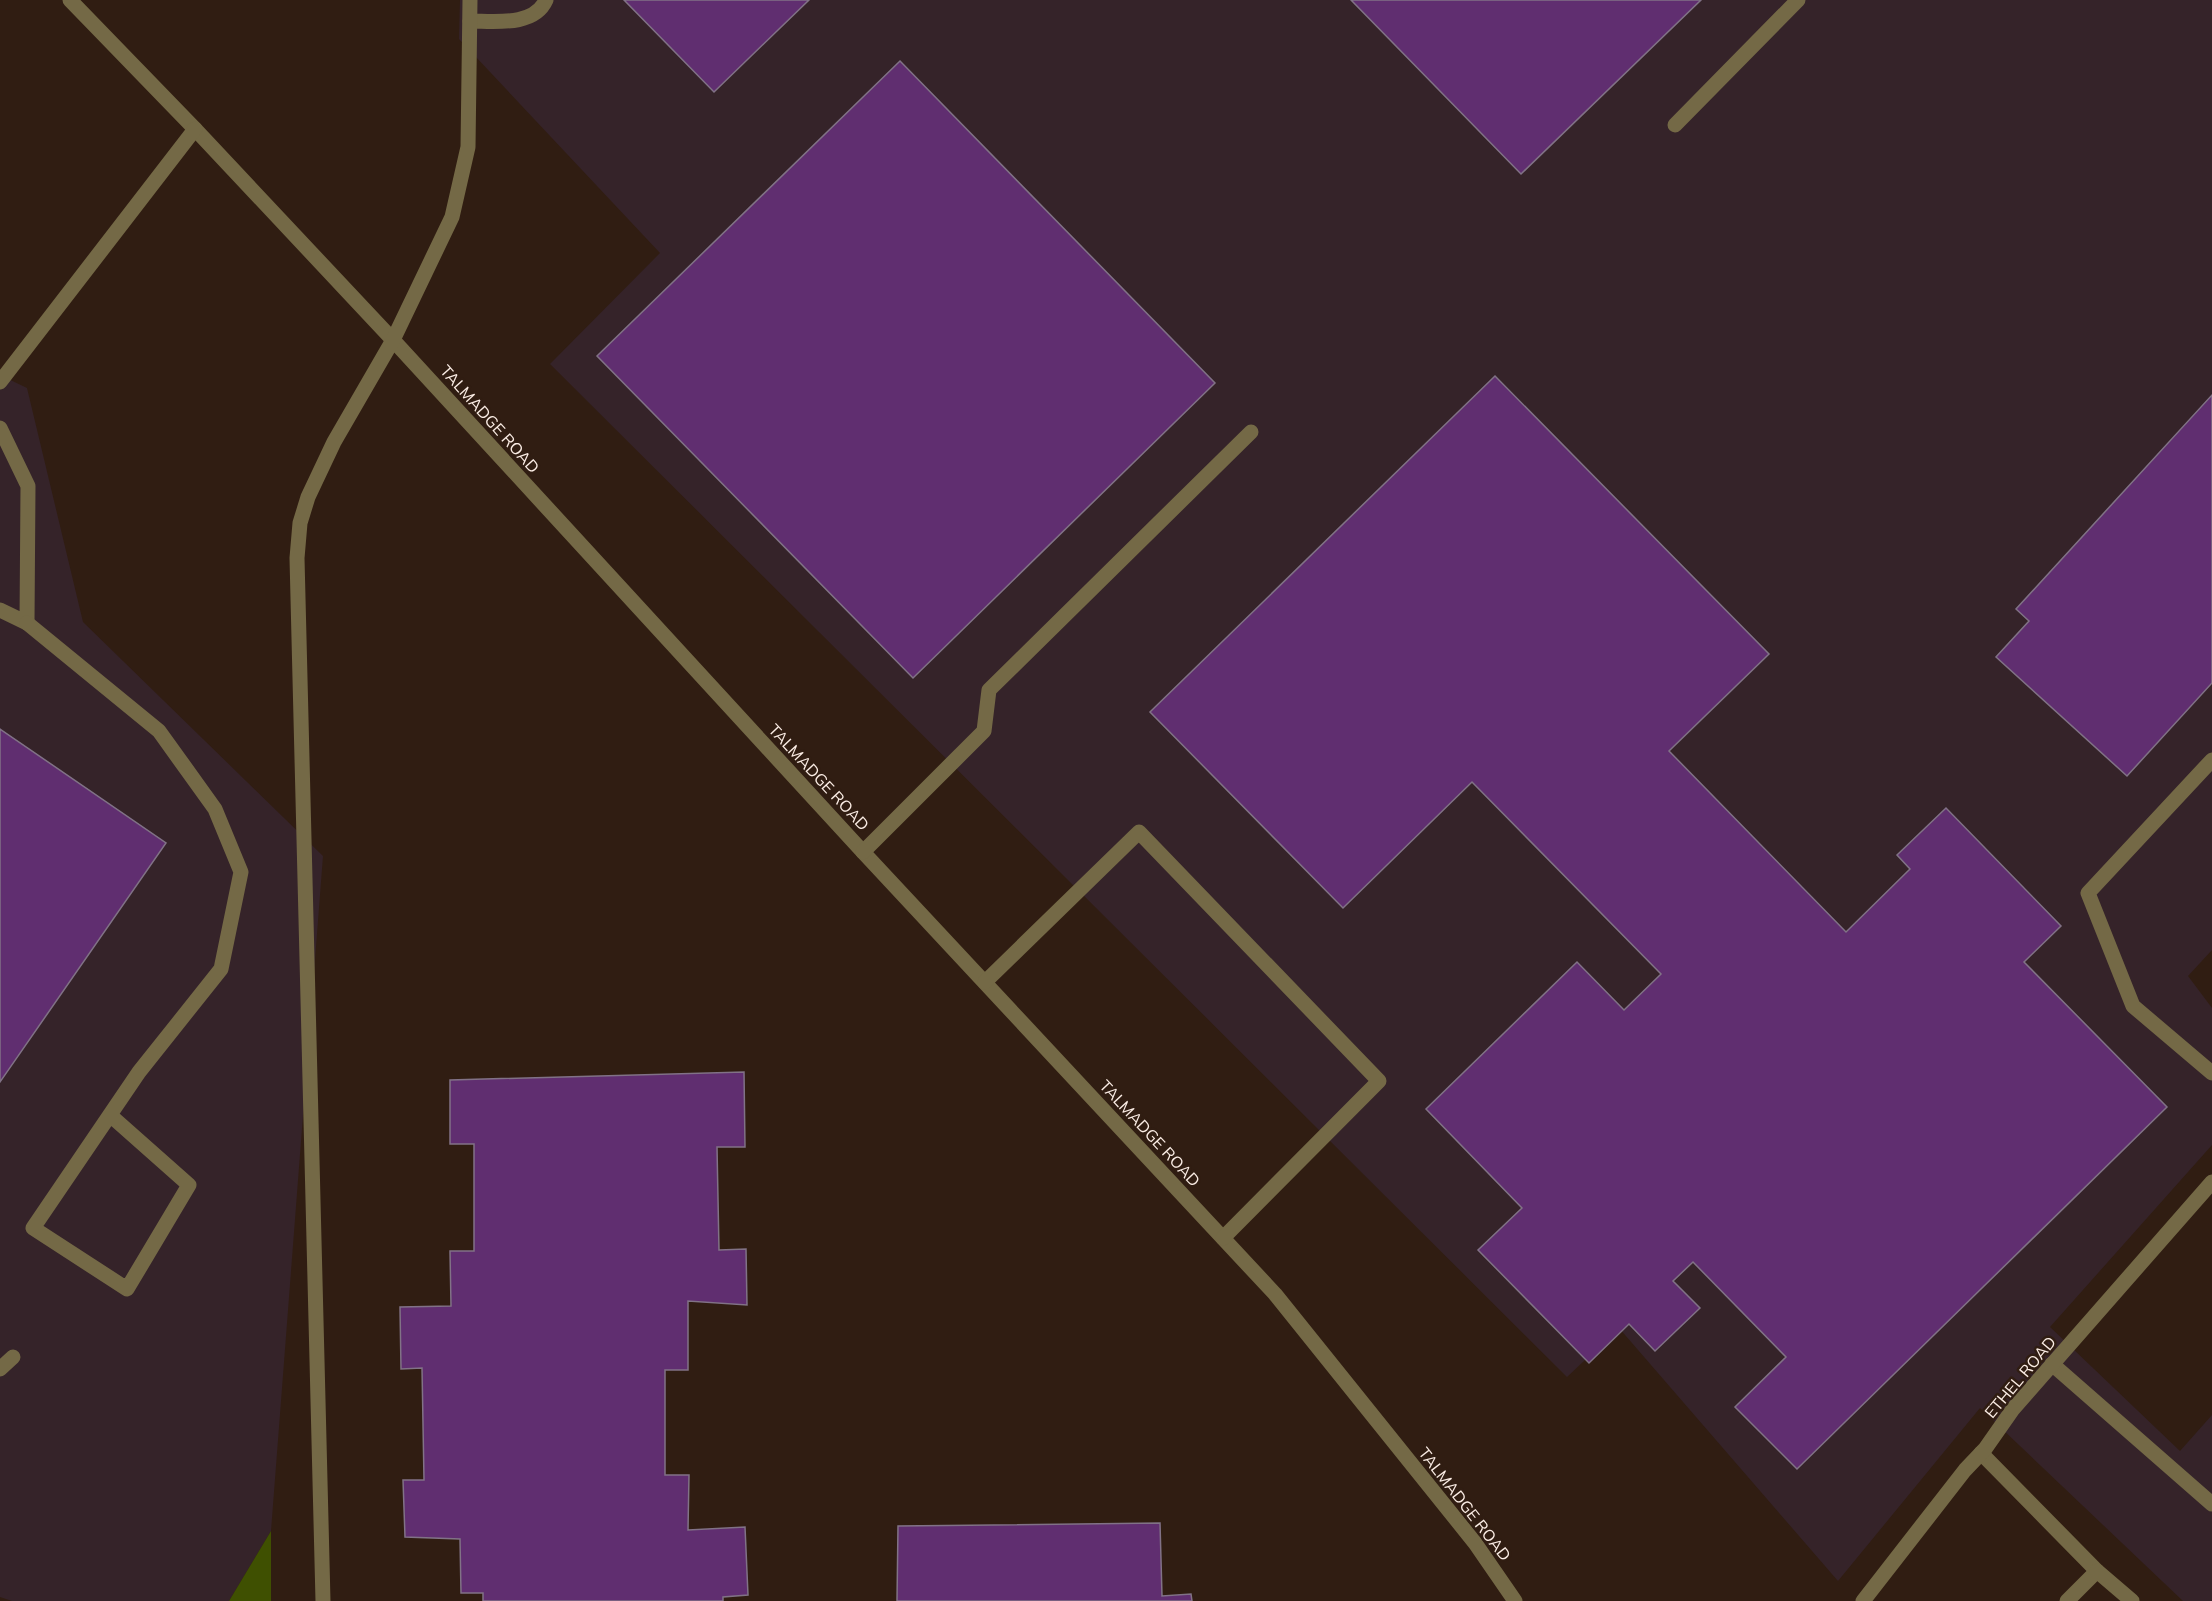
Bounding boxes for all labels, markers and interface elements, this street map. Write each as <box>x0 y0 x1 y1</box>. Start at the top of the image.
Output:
street label: TALMADGE ROAD <box>436 361 544 477</box>
street label: TALMADGE ROAD <box>764 720 874 834</box>
street label: TALMADGE ROAD <box>1095 1076 1205 1190</box>
street label: ETHEL ROAD <box>1980 1332 2060 1422</box>
street label: TALMADGE ROAD <box>1414 1443 1516 1565</box>

